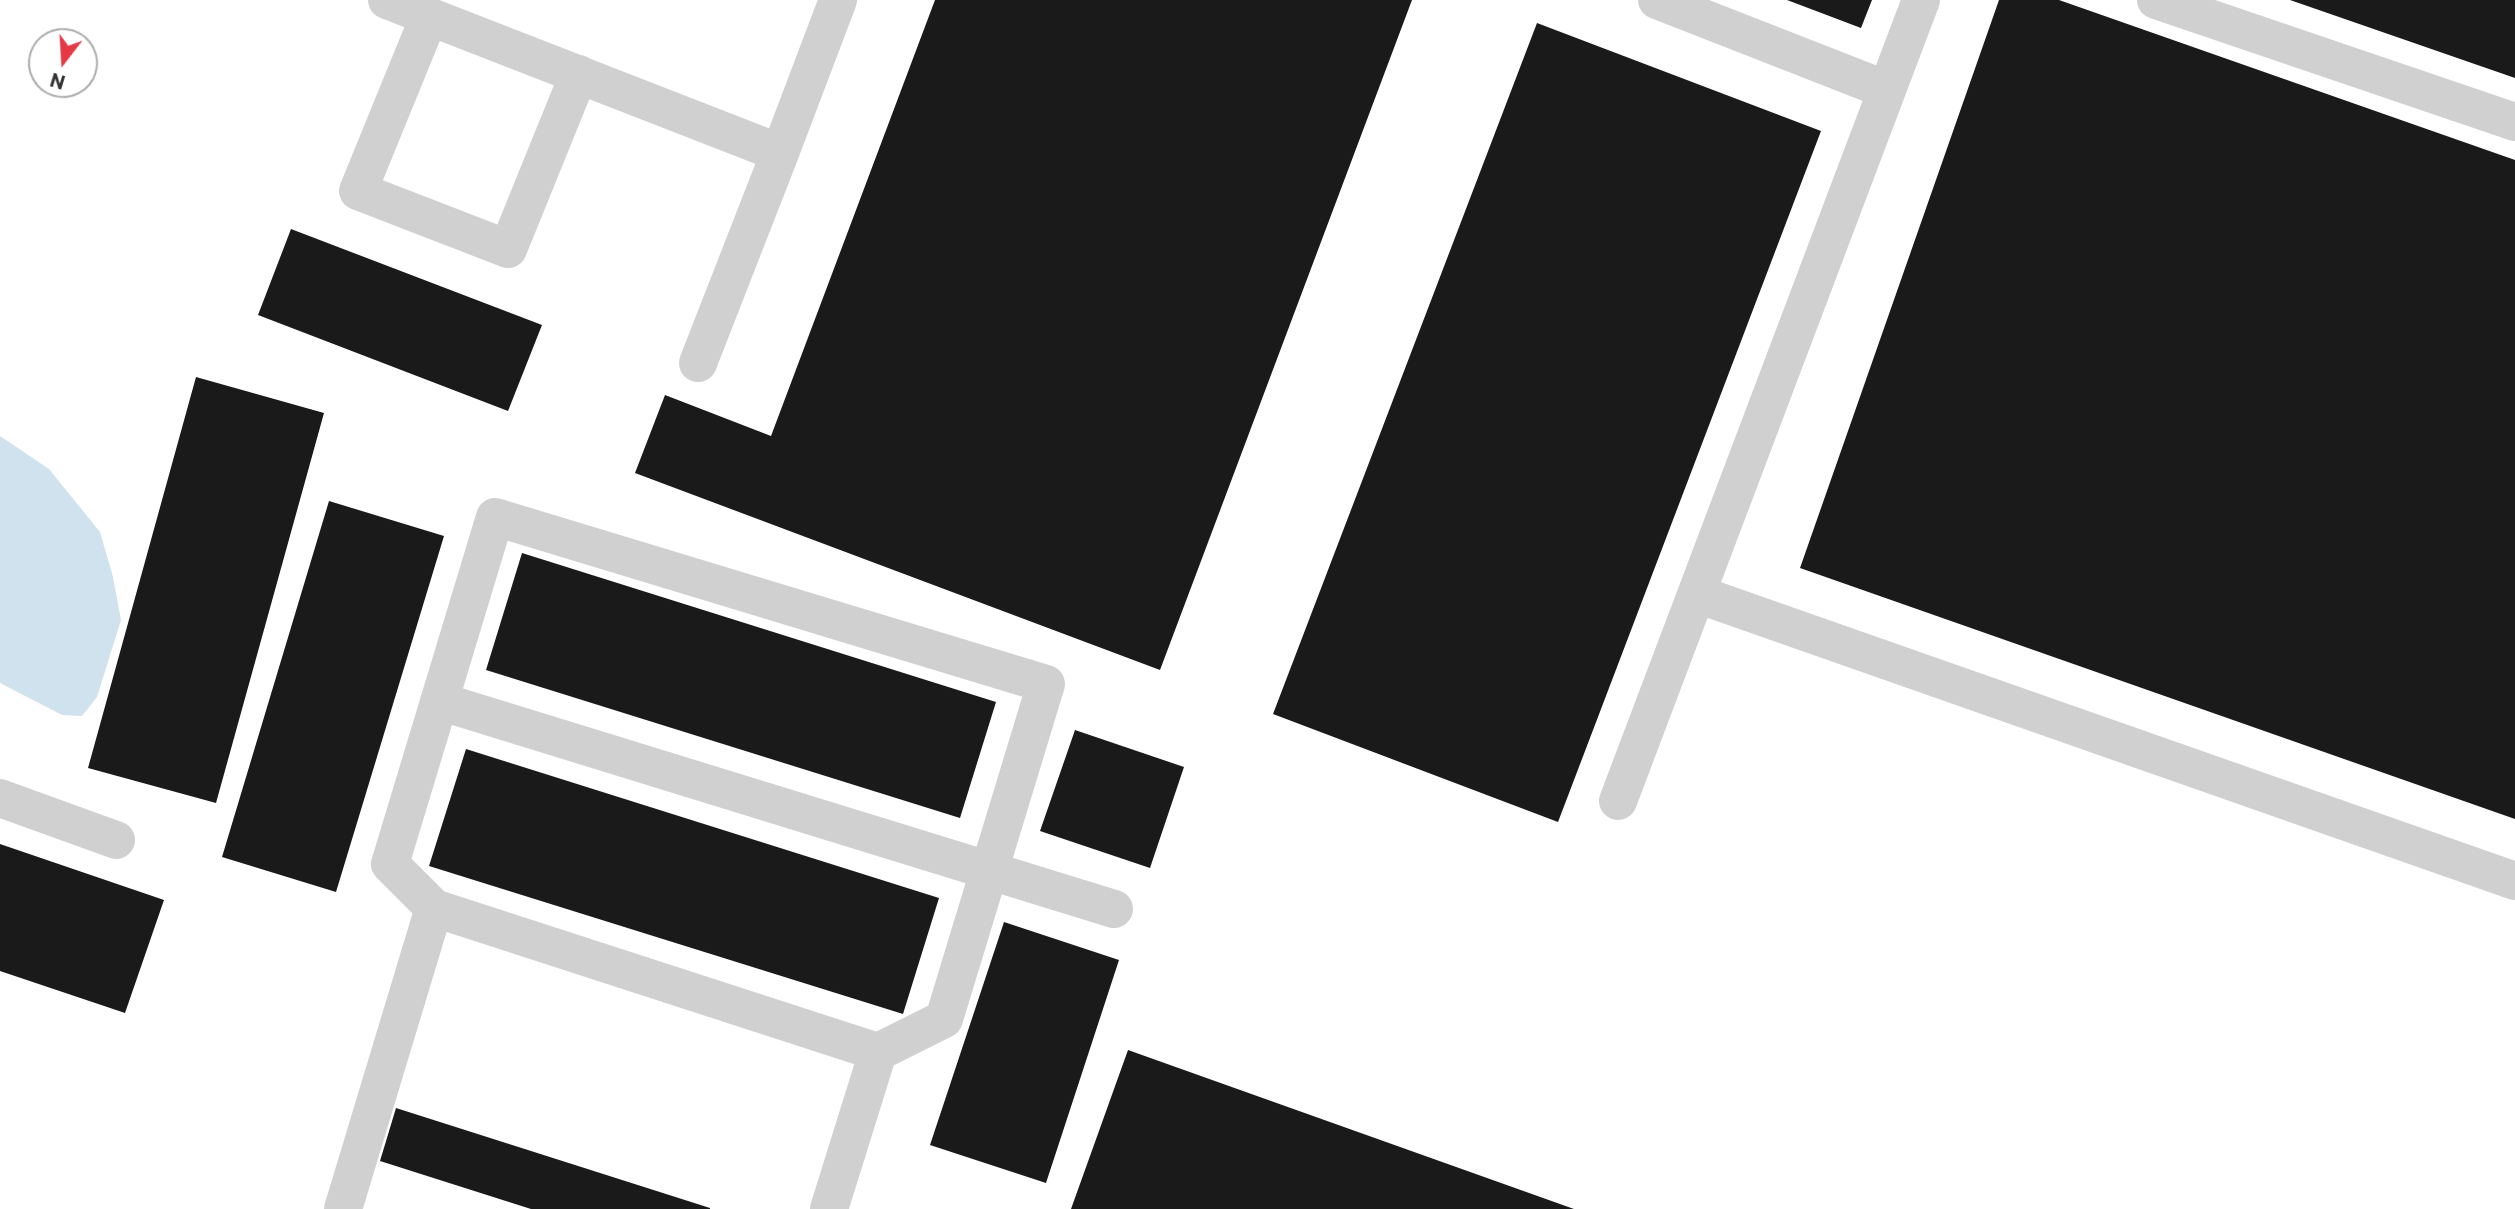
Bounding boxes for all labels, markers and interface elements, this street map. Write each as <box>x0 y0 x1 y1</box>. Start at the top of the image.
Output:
north arrow <box>28 28 98 98</box>
text: N <box>47 69 67 95</box>

